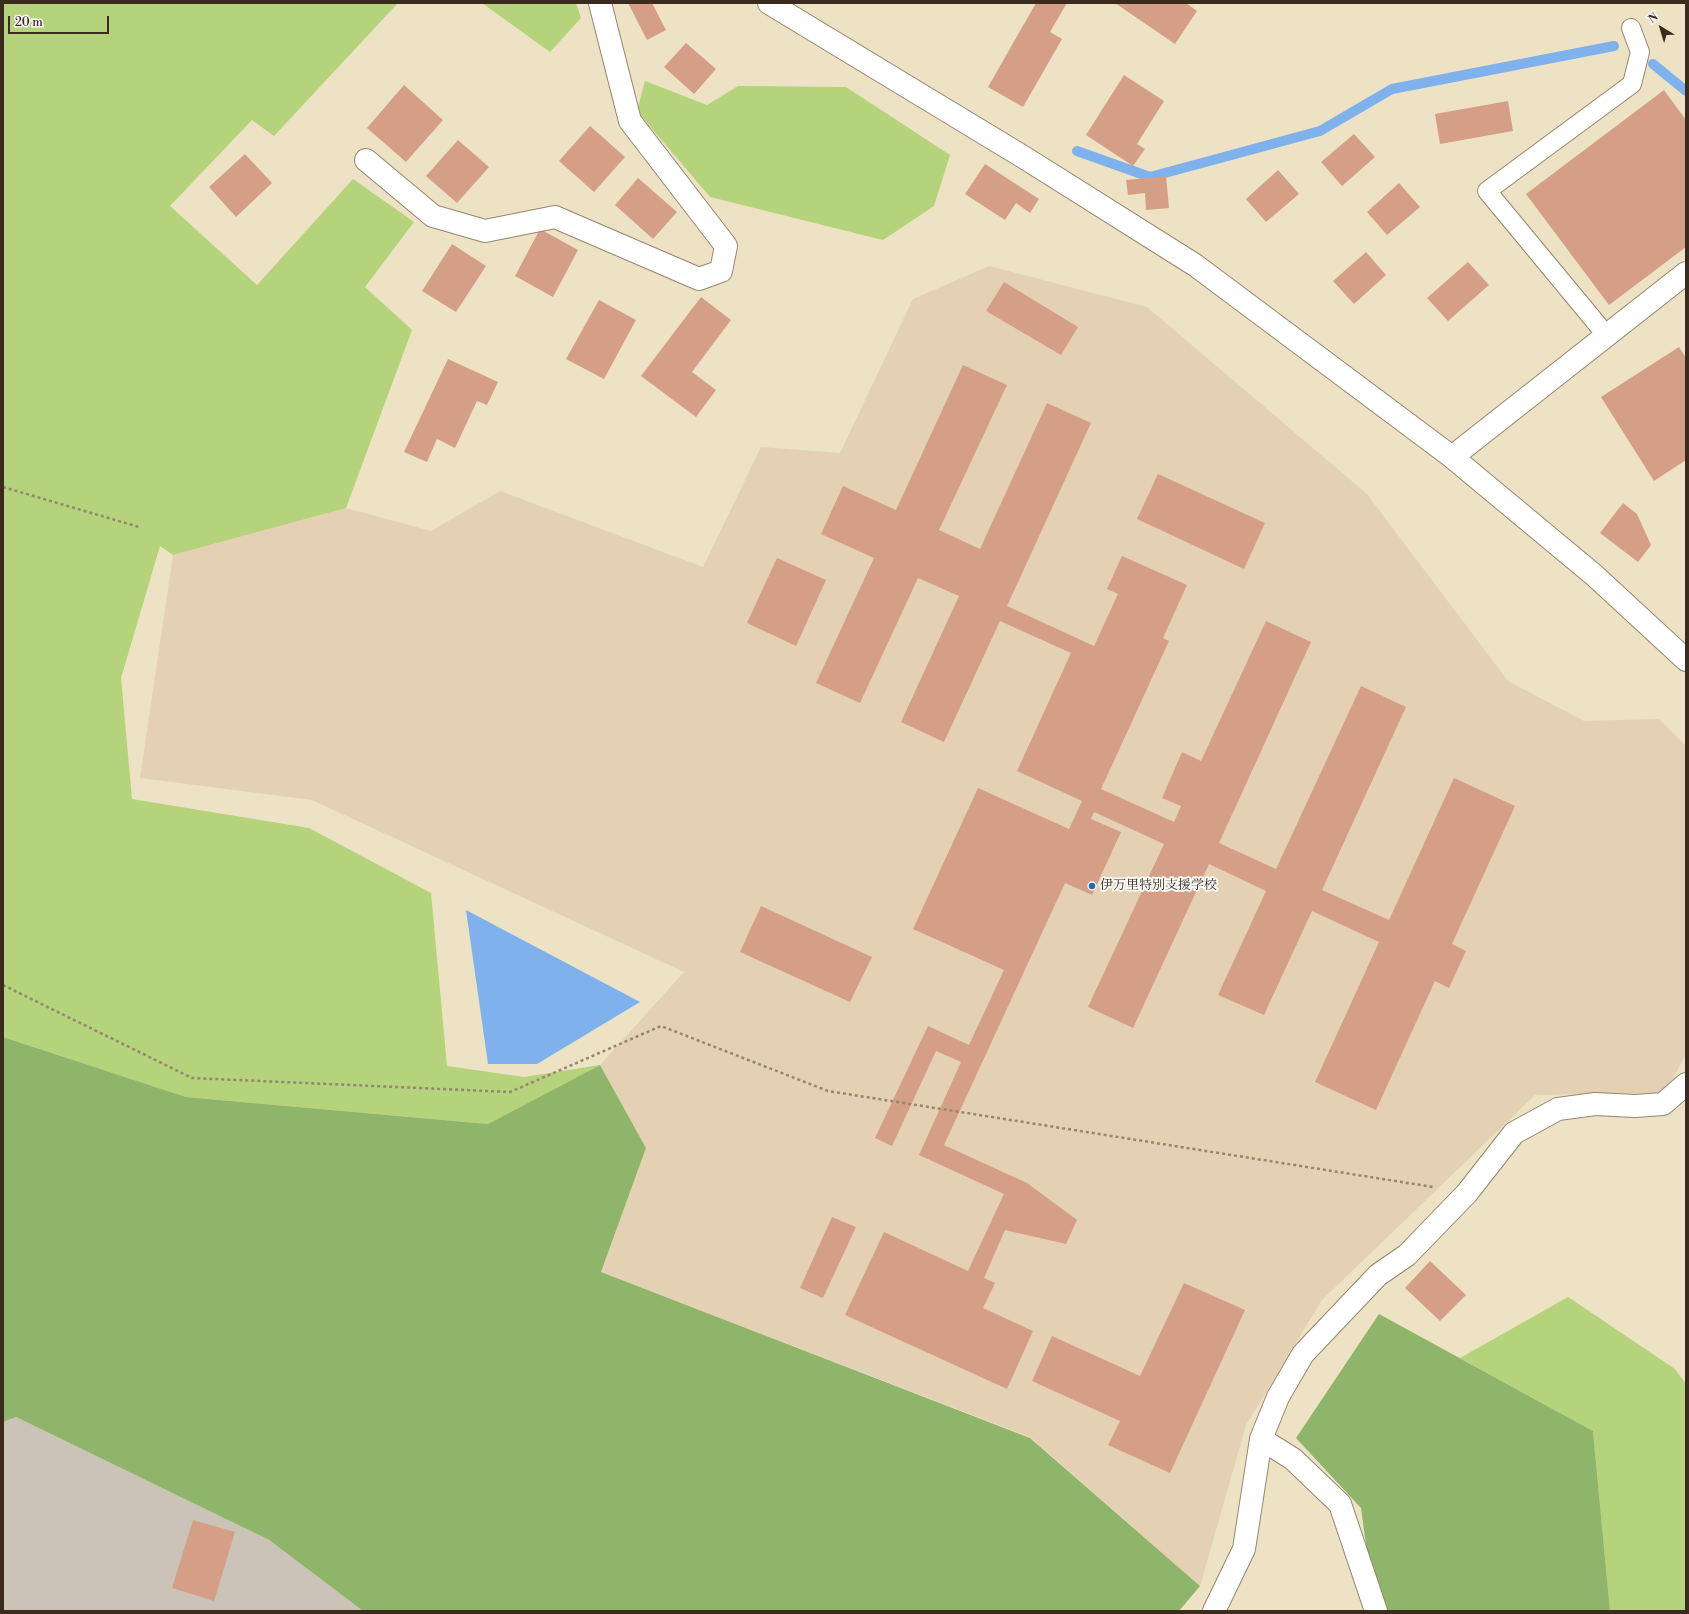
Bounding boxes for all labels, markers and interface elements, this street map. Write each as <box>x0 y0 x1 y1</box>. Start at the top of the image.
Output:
scale bar <box>10 8 111 34</box>
north arrow <box>1641 8 1681 48</box>
text: N <box>1646 10 1661 27</box>
text: 20 m <box>15 15 43 30</box>
place label: 伊万里特別支援学校 <box>1100 878 1217 894</box>
marker: 伊万里特別支援学校 <box>1087 881 1097 891</box>

